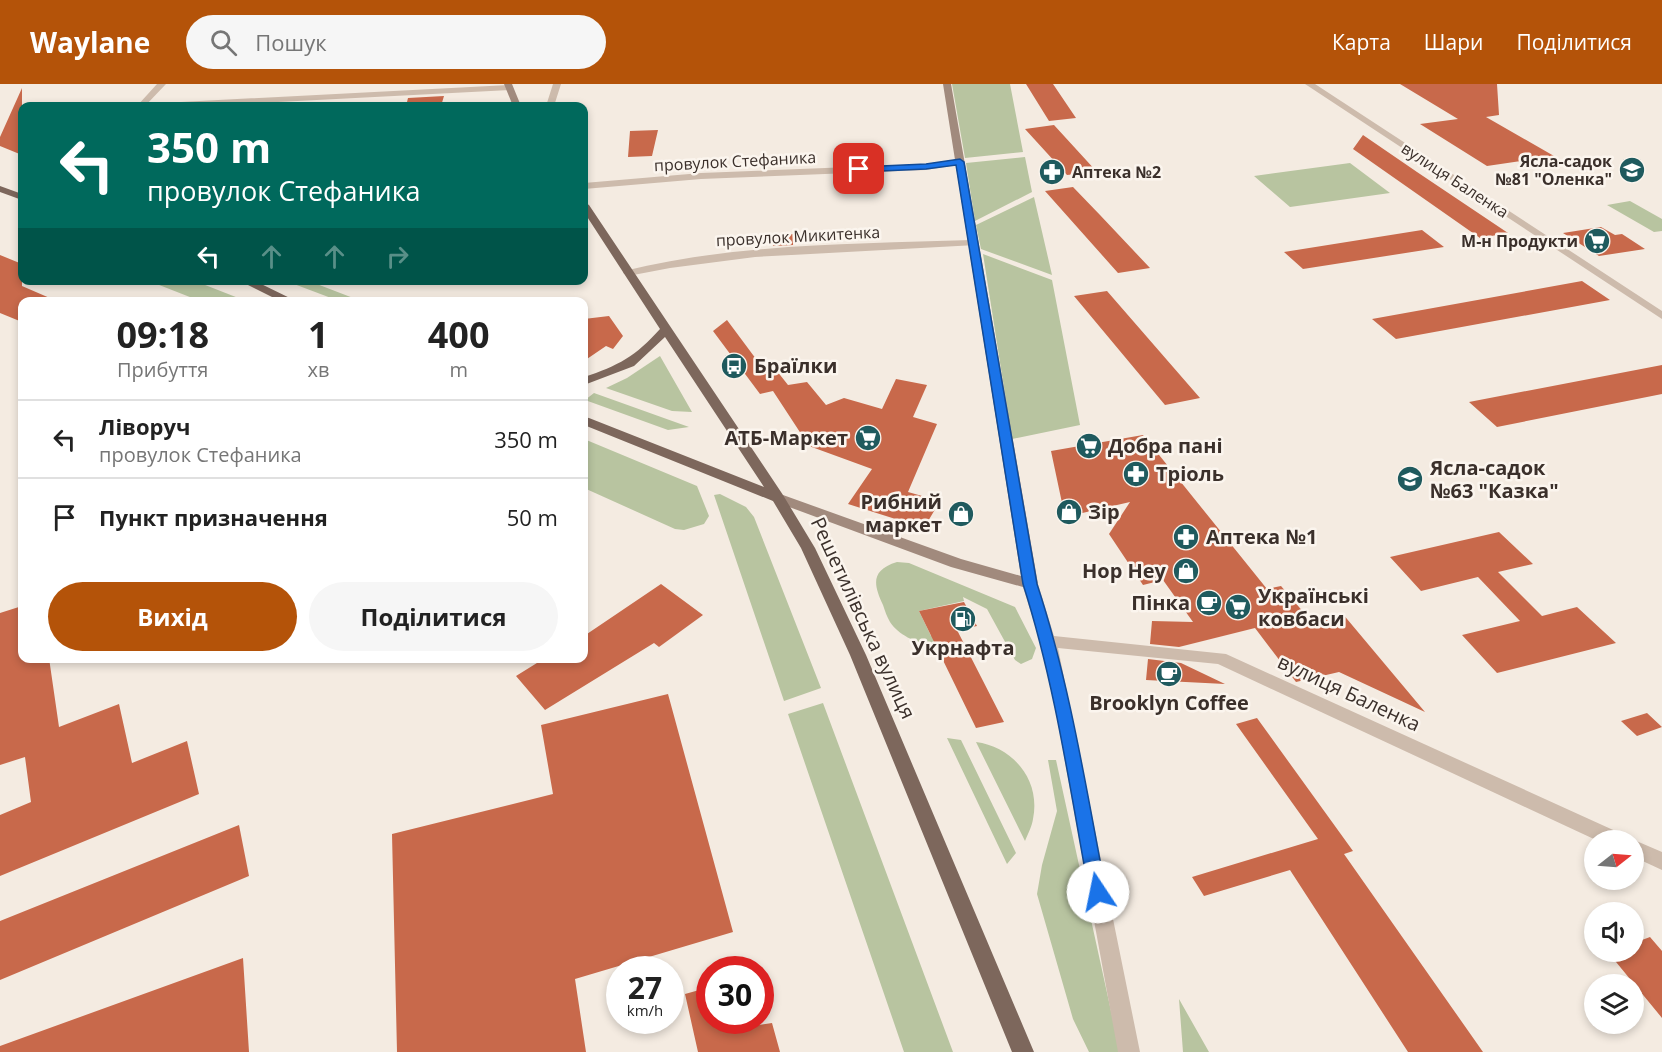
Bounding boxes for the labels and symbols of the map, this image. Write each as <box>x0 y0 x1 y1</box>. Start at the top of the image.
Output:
street label: вулиця Баленка <box>1397 137 1513 223</box>
pin <box>833 143 884 194</box>
street label: провулок Стефаника <box>653 146 817 176</box>
place label: Ясла-садок №81 "Оленка" <box>1495 150 1612 190</box>
school or university icon: Ясла-садок №81 "Оленка" <box>1617 155 1647 185</box>
pharmacy icon: Аптека №2 <box>1037 157 1067 187</box>
place label: Аптека №2 <box>1072 161 1161 183</box>
street label: провулок Микитенка <box>715 221 881 251</box>
supermarket icon: М-н Продукти <box>1582 226 1612 256</box>
place label: М-н Продукти <box>1461 230 1578 252</box>
bus stop icon: Браїлки <box>719 351 749 381</box>
place label: Браїлки <box>754 352 837 379</box>
supermarket icon: АТБ-Маркет <box>853 423 883 453</box>
place label: АТБ-Маркет <box>725 424 848 451</box>
supermarket icon: Добра пані <box>1074 431 1104 461</box>
place label: Добра пані <box>1108 432 1223 459</box>
place label: Ясла-садок №63 "Казка" <box>1429 454 1559 504</box>
pharmacy icon: Тріоль <box>1121 459 1151 489</box>
place label: Тріоль <box>1156 460 1224 487</box>
school or university icon: Ясла-садок №63 "Казка" <box>1395 464 1425 494</box>
place label: Рибний маркет <box>861 488 942 538</box>
shop icon: Зір <box>1054 497 1084 527</box>
place label: Зір <box>1088 498 1120 525</box>
shop icon: Рибний маркет <box>946 499 976 529</box>
street label: Решетилівська вулиця <box>805 513 922 723</box>
pharmacy icon: Аптека №1 <box>1171 522 1201 552</box>
place label: Аптека №1 <box>1206 523 1317 550</box>
shop icon: Hop Hey <box>1171 556 1201 586</box>
place label: Hop Hey <box>1082 557 1167 584</box>
place label: Українські ковбаси <box>1258 582 1369 632</box>
cafe icon: Пінка <box>1194 588 1224 618</box>
place label: Пінка <box>1131 589 1190 616</box>
supermarket icon: Українські ковбаси <box>1223 592 1253 622</box>
fuel station icon: Укрнафта <box>948 604 978 634</box>
place label: Укрнафта <box>911 634 1015 661</box>
street label: вулиця Баленка <box>1273 648 1425 737</box>
cafe icon: Brooklyn Coffee <box>1154 659 1184 689</box>
place label: Brooklyn Coffee <box>1089 689 1249 716</box>
north arrow <box>1584 830 1644 890</box>
position arrow <box>1066 860 1130 924</box>
speed limit sign: 30 <box>696 956 774 1034</box>

